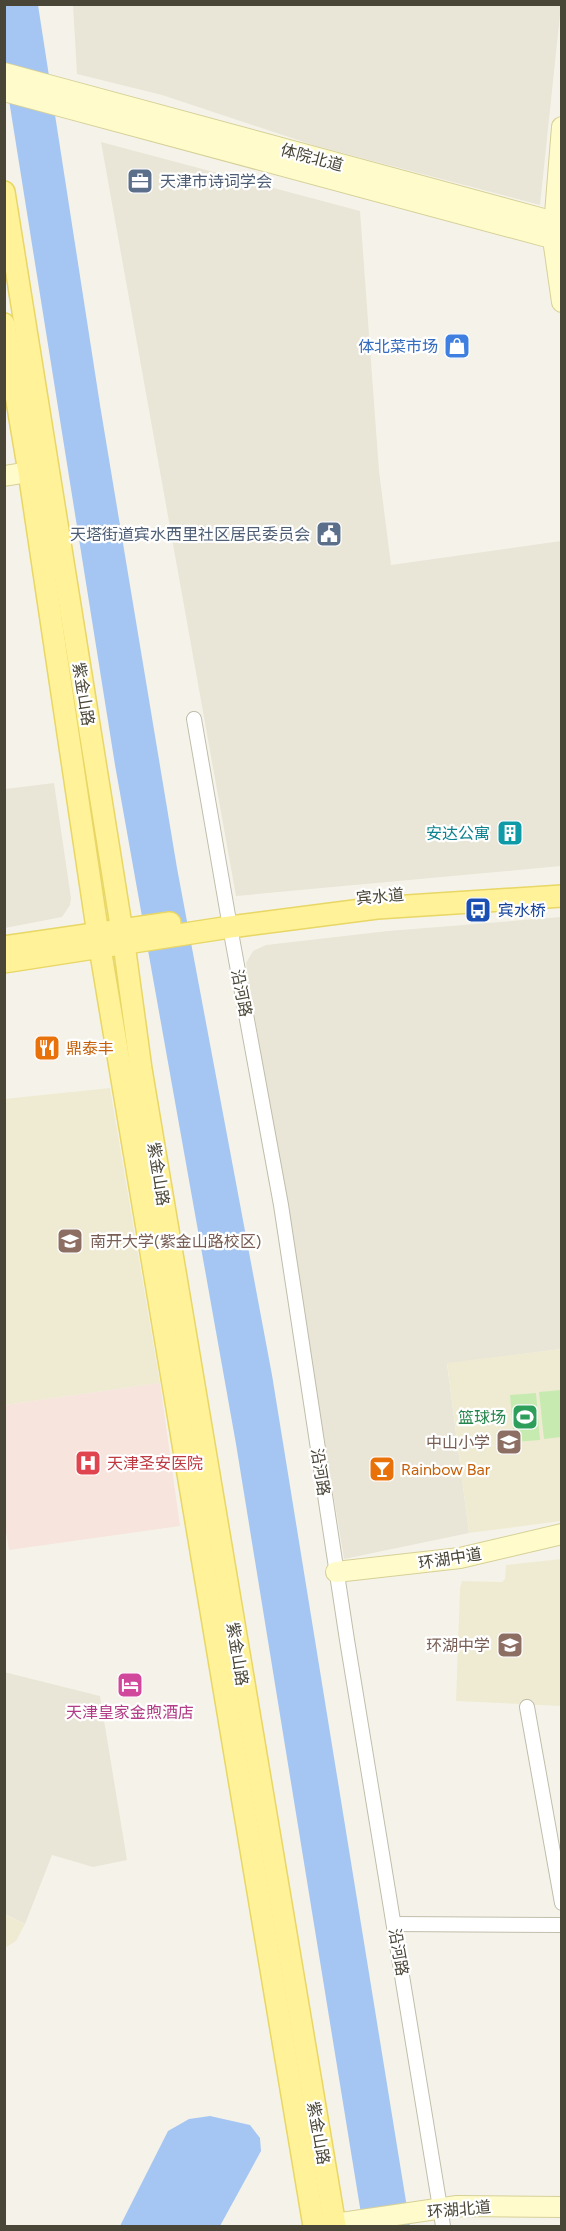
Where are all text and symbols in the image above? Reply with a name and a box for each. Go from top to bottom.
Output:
street label: 体院北道 [278,140,345,175]
office icon: 天津市诗词学会 [125,166,155,196]
place label: 天津市诗词学会 [160,172,272,191]
shop icon: 体北菜市场 [442,331,472,361]
place label: 体北菜市场 [358,337,438,356]
public building icon: 天塔街道宾水西里社区居民委员会 [314,519,344,549]
place label: 天塔街道宾水西里社区居民委员会 [70,525,310,544]
street label: 紫金山路 [69,661,98,727]
building icon: 安达公寓 [495,818,525,848]
place label: 安达公寓 [426,824,490,843]
street label: 宾水道 [355,885,405,908]
bus stop icon: 宾水桥 [463,895,493,925]
place label: 宾水桥 [498,901,546,920]
street label: 沿河路 [228,968,255,1018]
restaurant icon: 鼎泰丰 [32,1033,62,1063]
place label: 鼎泰丰 [66,1039,114,1058]
street label: 紫金山路 [144,1141,173,1207]
school or university icon: 南开大学(紫金山路校区) [55,1226,85,1256]
place label: 南开大学(紫金山路校区) [90,1232,261,1251]
sports icon: 篮球场 [510,1402,540,1432]
place label: 篮球场 [458,1408,506,1427]
school or university icon: 中山小学 [494,1427,524,1457]
place label: 中山小学 [426,1433,490,1452]
street label: 沿河路 [307,1447,334,1497]
hospital icon: 天津圣安医院 [73,1448,103,1478]
place label: 天津圣安医院 [107,1454,203,1473]
bar icon: Rainbow Bar [367,1454,397,1484]
place label: Rainbow Bar [401,1460,491,1479]
street label: 环湖中道 [417,1544,483,1573]
street label: 紫金山路 [223,1621,252,1687]
school or university icon: 环湖中学 [495,1630,525,1660]
place label: 环湖中学 [426,1636,490,1655]
hotel icon: 天津皇家金煦酒店 [115,1670,145,1700]
place label: 天津皇家金煦酒店 [66,1703,194,1722]
street label: 沿河路 [385,1927,412,1977]
street label: 紫金山路 [304,2100,333,2166]
street label: 环湖北道 [426,2197,492,2222]

